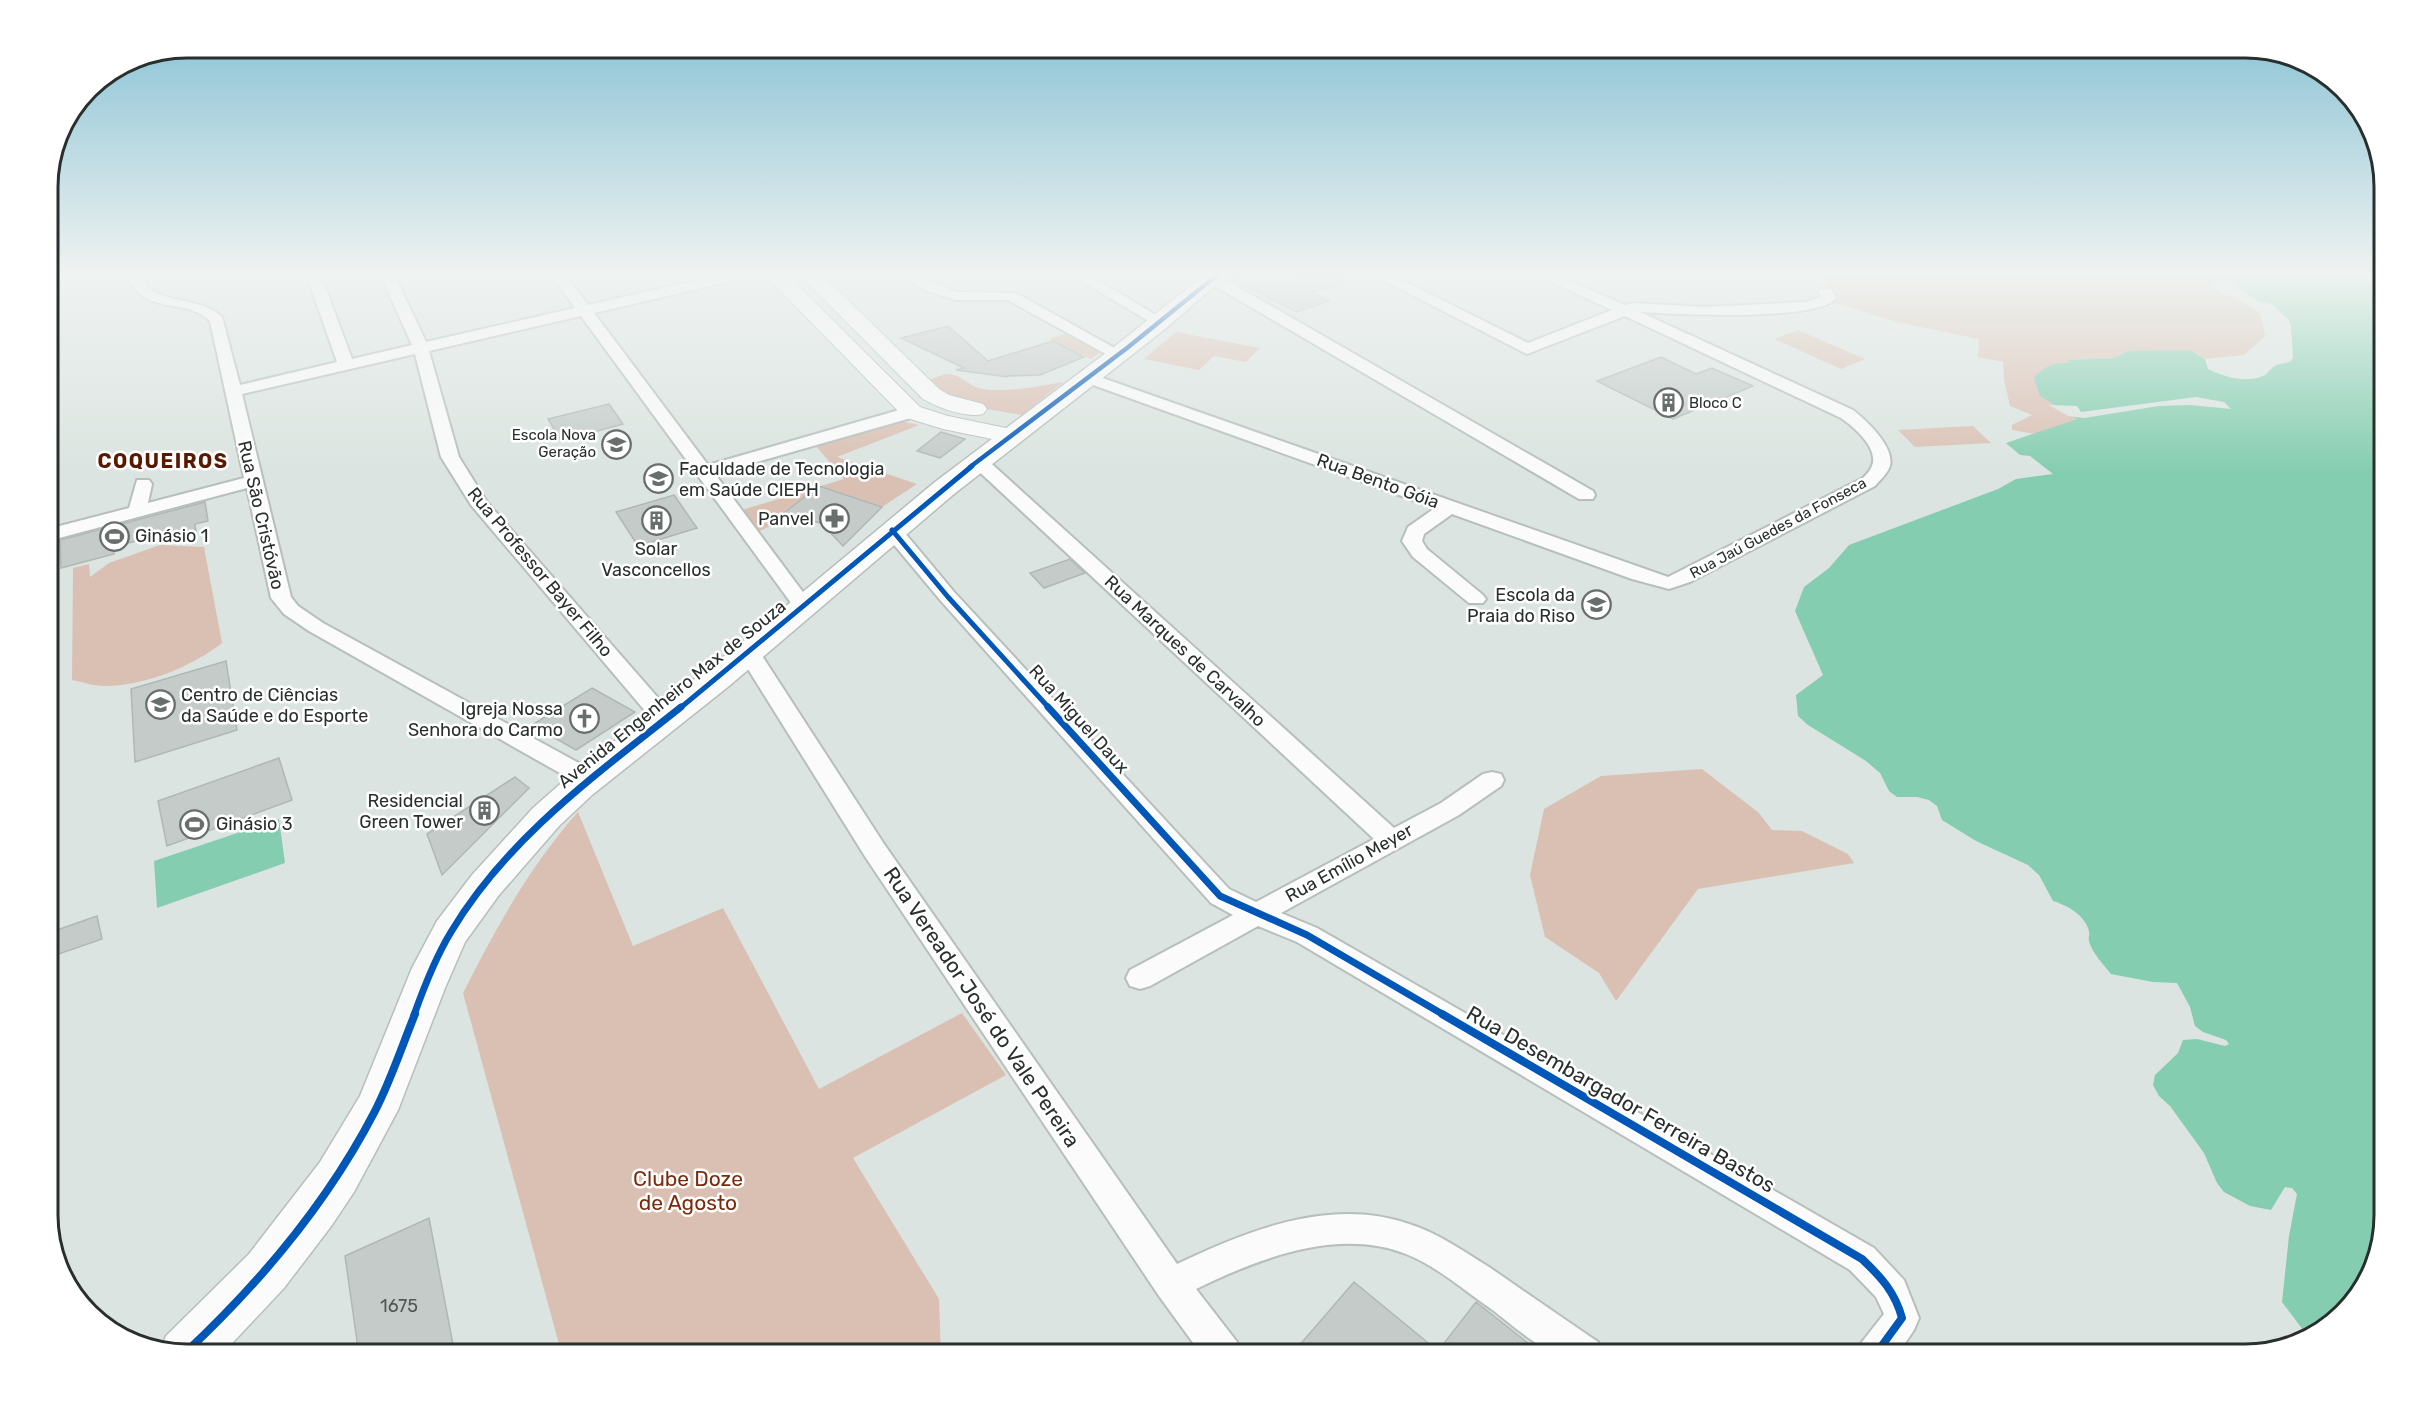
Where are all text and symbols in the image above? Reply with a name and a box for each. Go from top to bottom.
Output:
building icon: Bloco C [1652,387,1684,419]
place label: Bloco C [1689,394,1742,412]
place label: Escola Nova Geração [512,426,596,461]
school or university icon: Escola Nova Geração [601,428,633,460]
street label: Rua São Cristóvão [233,438,289,592]
district label: COQUEIROS [97,449,229,473]
street label: Rua Bento Góia [1314,449,1442,513]
place label: Faculdade de Tecnologia em Saúde CIEPH [679,458,884,501]
school or university icon: Faculdade de Tecnologia em Saúde CIEPH [642,463,674,495]
street label: Rua Jaú Guedes da Fonseca [1687,474,1869,582]
street label: Rua Professor Bayer Filho [463,483,617,661]
pharmacy icon: Panvel [819,503,851,535]
building icon: Solar Vasconcellos [640,504,672,536]
place label: Panvel [758,508,814,530]
sports icon: Ginásio 1 [98,520,130,552]
place label: Ginásio 1 [135,525,208,547]
place label: Solar Vasconcellos [601,538,711,581]
street label: Rua Marques de Carvalho [1100,571,1270,731]
place label: Escola da Praia do Riso [1467,584,1575,627]
school or university icon: Escola da Praia do Riso [1580,589,1612,621]
street label: Avenida Engenheiro Max de Souza [554,595,790,793]
street label: Rua Miguel Daux [1024,660,1134,778]
place label: Centro de Ciências da Saúde e do Esporte [181,684,368,727]
school or university icon: Centro de Ciências da Saúde e do Esporte [144,689,176,721]
place label: Igreja Nossa Senhora do Carmo [408,698,563,741]
church icon: Igreja Nossa Senhora do Carmo [568,703,600,735]
place label: Residencial Green Tower [359,790,463,833]
building icon: Residencial Green Tower [468,795,500,827]
sports icon: Ginásio 3 [179,808,211,840]
place label: Ginásio 3 [216,813,293,835]
street label: Rua Emílio Meyer [1281,819,1417,907]
street label: Rua Vereador José do Vale Pereira [879,862,1085,1152]
street label: Rua Desembargador Ferreira Bastos [1462,1000,1780,1198]
park label: Clube Doze de Agosto [633,1166,743,1215]
house number: 1675 [380,1295,418,1317]

